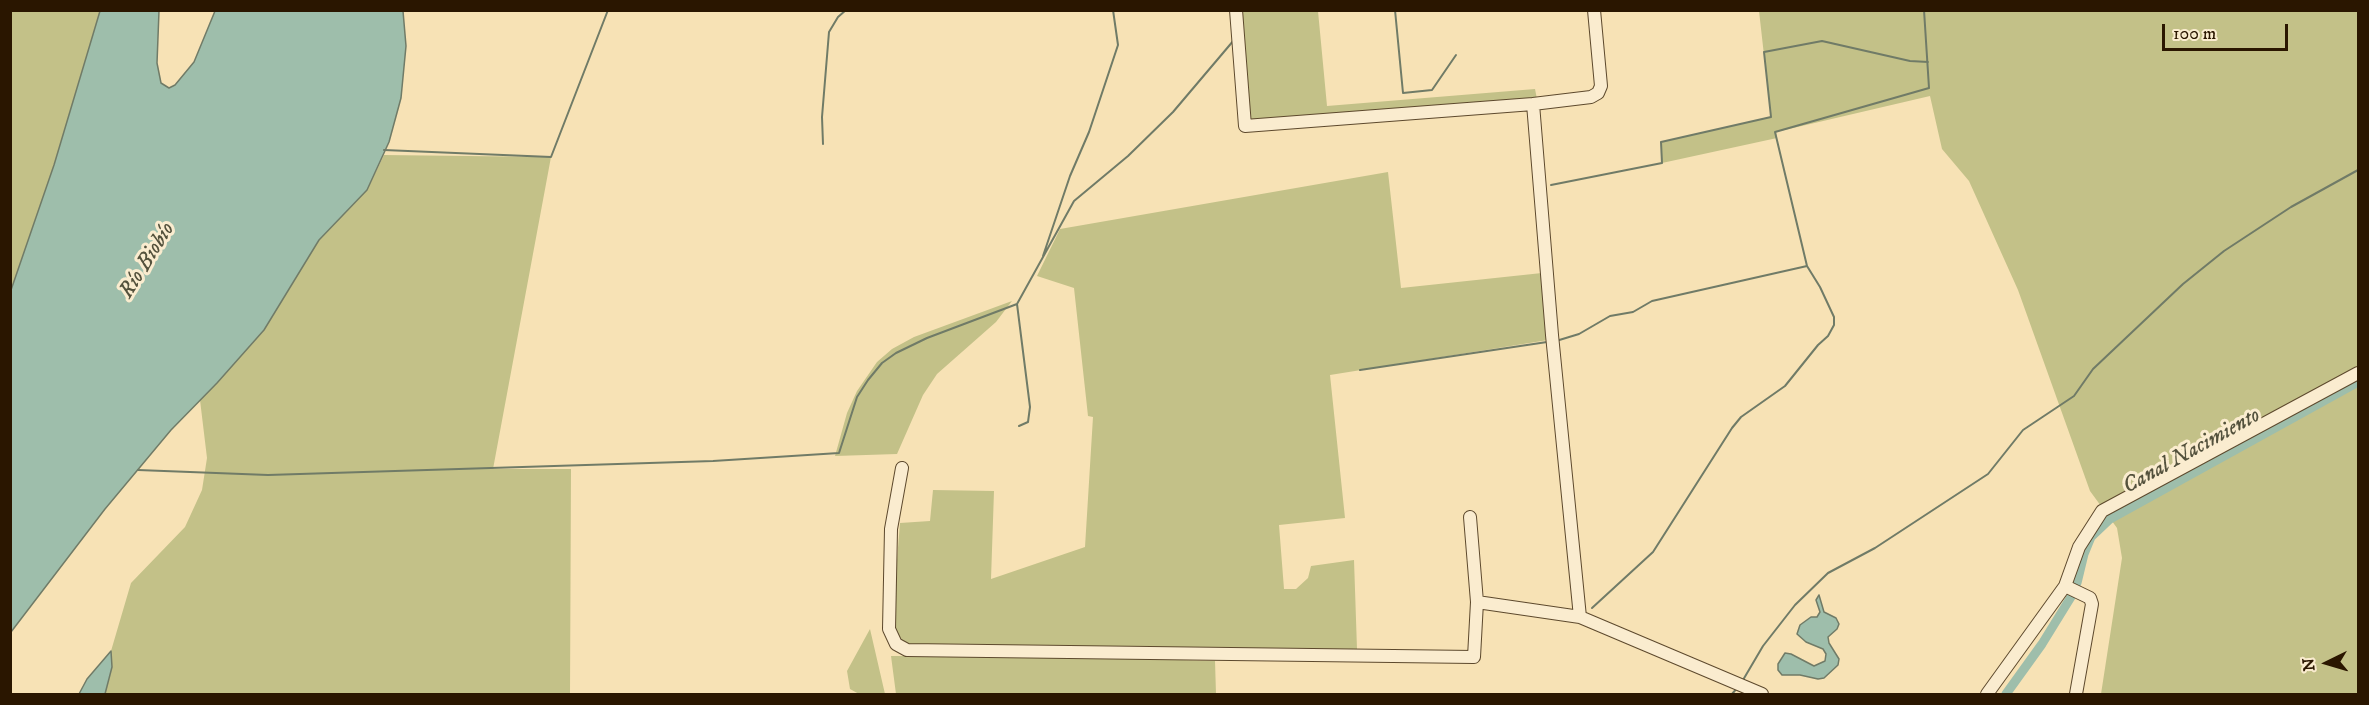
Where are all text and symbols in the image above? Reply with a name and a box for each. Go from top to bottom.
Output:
scale bar [2165,12,2291,50]
text: 100 m [2173,23,2216,45]
water label: Río Biobío [114,218,182,304]
water label: Canal Nacimiento [2119,403,2265,501]
north arrow [2297,633,2357,693]
text: N [2299,657,2320,672]

